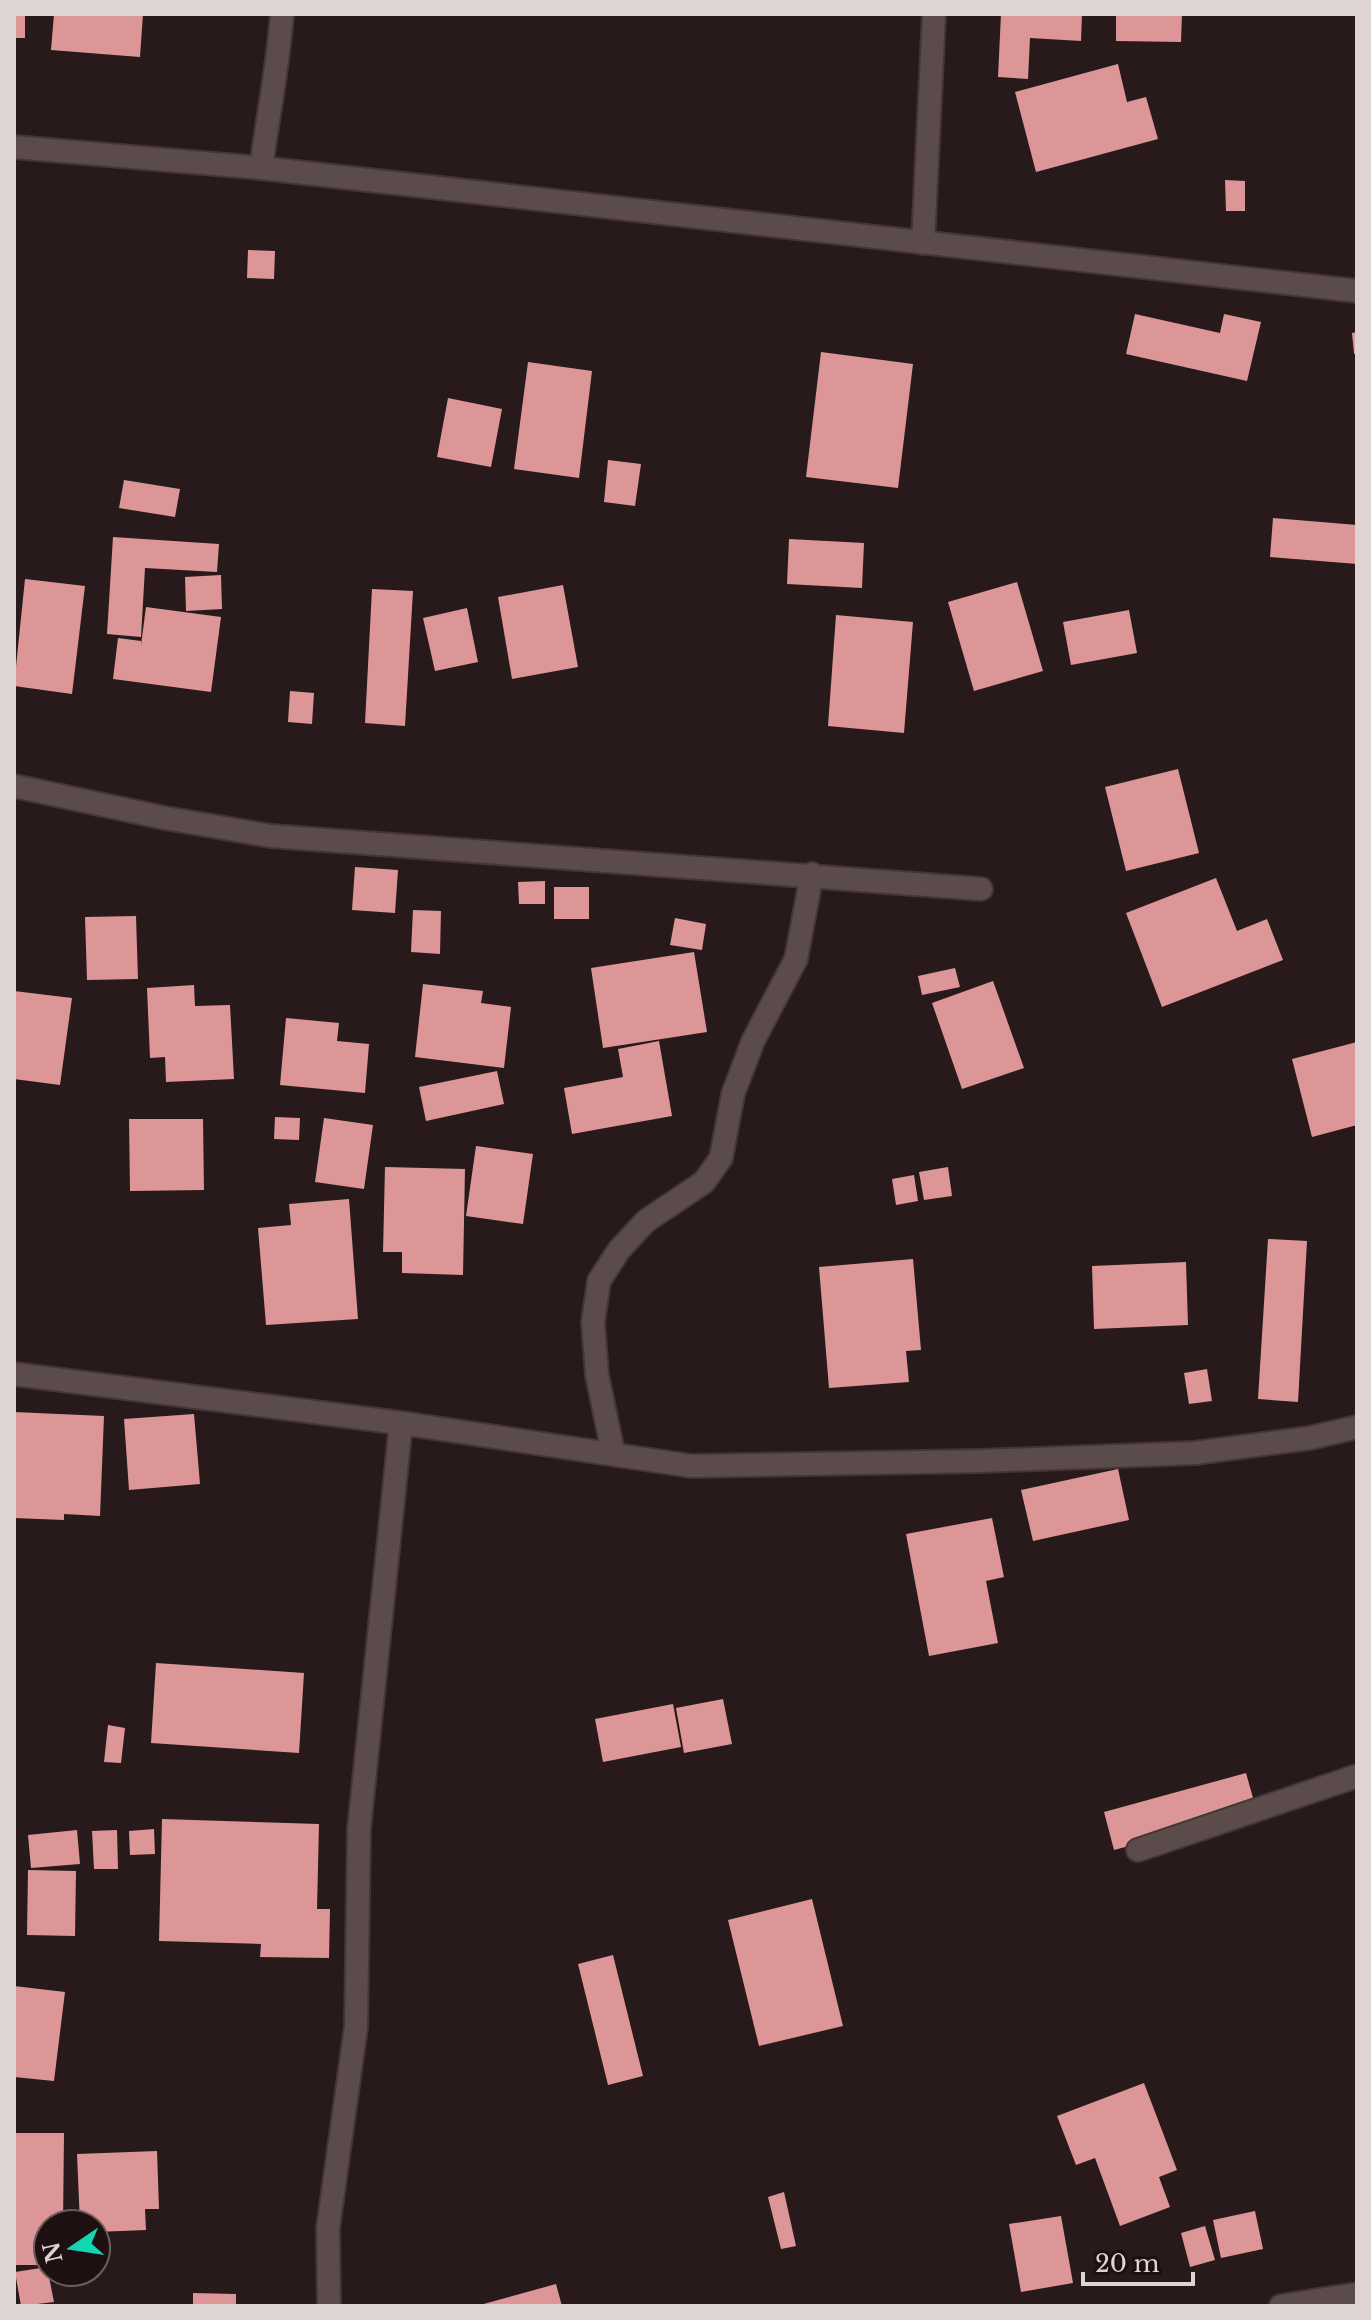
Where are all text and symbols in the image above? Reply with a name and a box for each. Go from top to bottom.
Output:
north arrow [32,2208,112,2288]
scale bar [1083,2236,1193,2286]
text: N [37,2239,68,2266]
text: 20 m [1095,2249,1160,2278]

